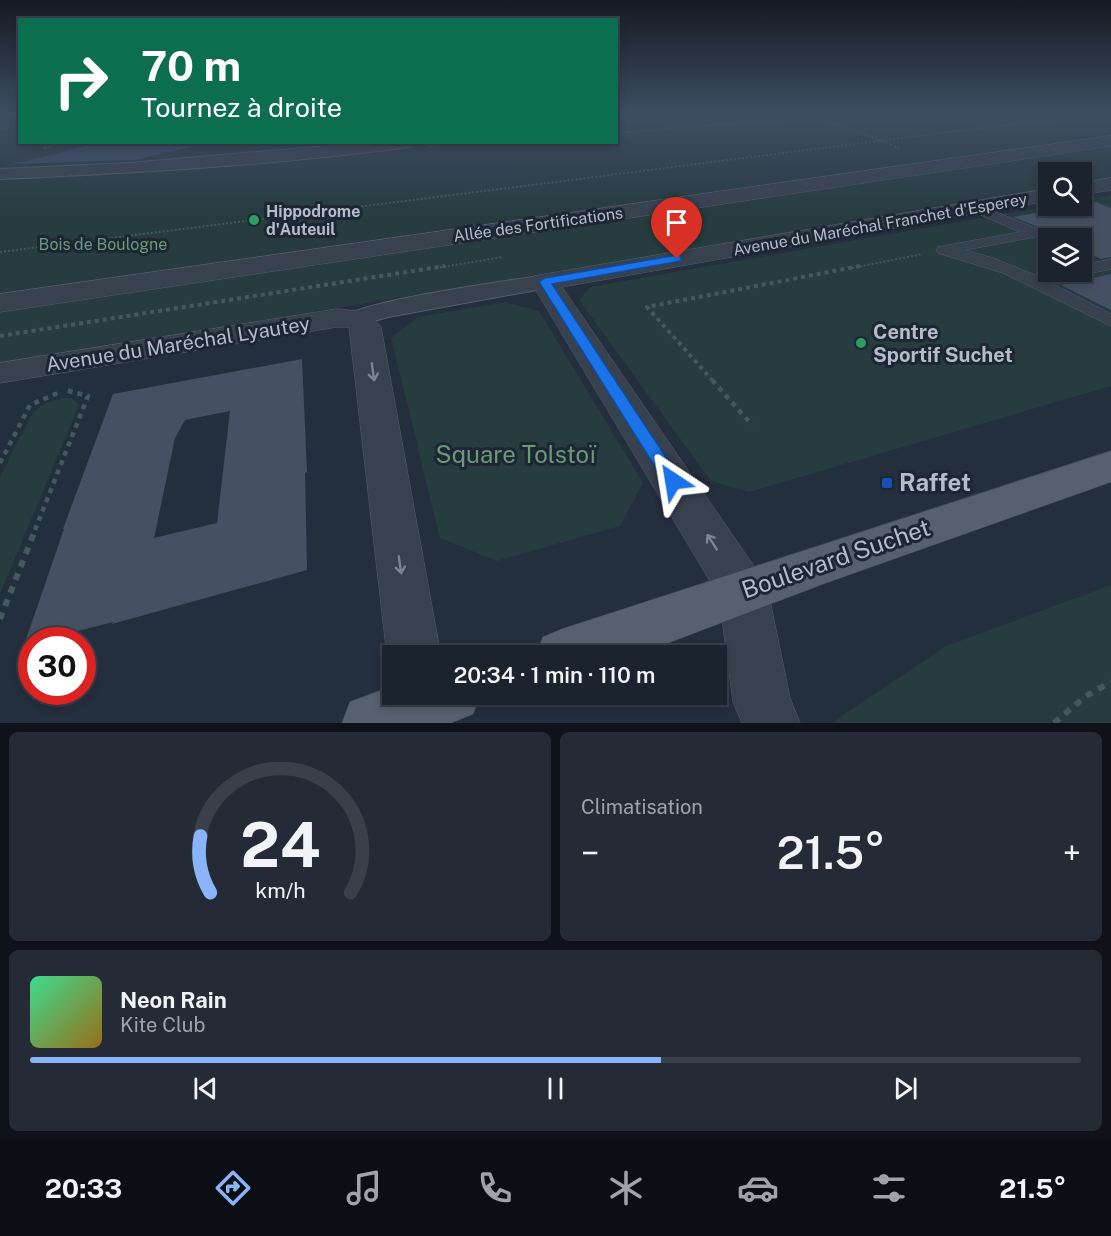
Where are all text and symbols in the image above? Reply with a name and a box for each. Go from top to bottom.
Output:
text: 70 m [141,41,241,90]
icon: right [42,42,120,120]
text: Tournez à droite [141,91,342,123]
map controls [1038,162,1092,282]
button: search [1038,162,1092,216]
street label: Avenue du Maréchal Franchet d'Esperey [732,189,1029,260]
pin [651,197,702,259]
place label: Hippodrome d'Auteuil [266,202,360,239]
street label: Allée des Fortifications [452,203,624,246]
icon: arrive [660,206,693,239]
marker: Hippodrome d'Auteuil [247,213,261,227]
button: layers [1038,228,1092,282]
park label: Bois de Boulogne [39,235,167,254]
street label: Avenue du Maréchal Lyautey [44,311,312,377]
place label: Centre Sportif Suchet [873,320,1013,367]
marker: Centre Sportif Suchet [854,336,868,350]
one-way arrow [367,362,378,382]
park label: Square Tolstoï [436,440,597,468]
position arrow [641,449,705,513]
place label: Raffet [899,468,971,496]
marker: Raffet [880,476,894,490]
street label: Boulevard Suchet [738,513,934,603]
one-way arrow [705,534,717,551]
one-way arrow [394,555,405,575]
speed limit sign: 30 [18,627,96,705]
text: 20:34 · 1 min · 110 m [454,662,655,688]
text: Climatisation [581,795,703,819]
text: 24 [240,808,320,881]
text: 21.5° [777,826,885,879]
text: − [581,834,599,872]
text: + [1063,834,1081,872]
text: km/h [255,879,305,904]
text: Neon Rain [120,987,227,1013]
text: Kite Club [120,1013,205,1037]
icon: previous [189,1072,222,1105]
icon: pause [539,1072,572,1105]
icon: next [889,1072,922,1105]
icon: directions [212,1167,254,1209]
icon: music [343,1167,385,1209]
icon: phone [474,1167,516,1209]
icon: climate [605,1167,647,1209]
icon: car [737,1167,779,1209]
icon: filters [868,1167,910,1209]
text: 20:33 [45,1172,122,1204]
text: 21.5° [999,1172,1066,1204]

